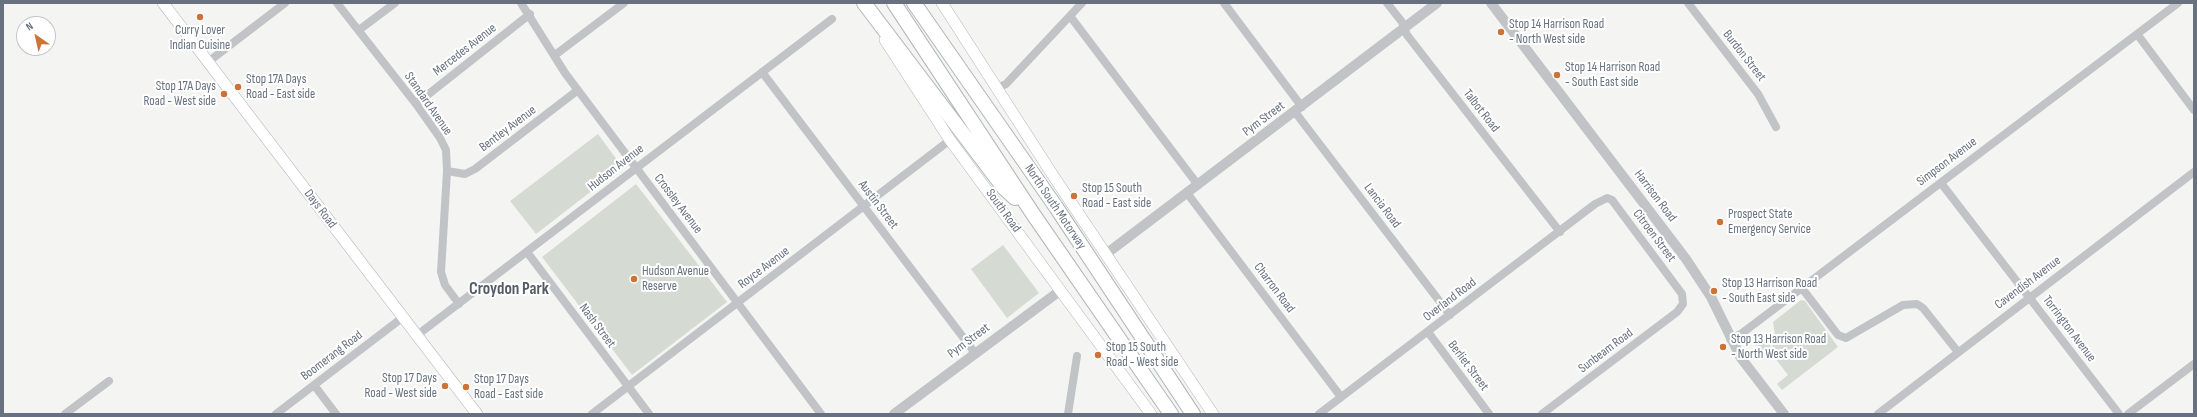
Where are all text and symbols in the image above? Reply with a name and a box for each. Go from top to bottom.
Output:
marker: Curry Lover Indian Cuisine [195,12,205,22]
north arrow [16,16,56,56]
place label: Stop 14 Harrison Road - North West side [1509,17,1604,48]
text: N [23,19,36,33]
street label: Mercedes Avenue [430,20,500,80]
place label: Curry Lover Indian Cuisine [170,23,230,54]
marker: Stop 14 Harrison Road - North West side [1496,27,1506,37]
street label: Burdon Street [1719,27,1769,85]
place label: Stop 14 Harrison Road - South East side [1565,60,1660,91]
street label: Standard Avenue [401,70,455,138]
marker: Stop 14 Harrison Road - South East side [1552,70,1562,80]
place label: Stop 17A Days Road - East side [246,72,315,103]
place label: Stop 17A Days Road - West side [144,79,216,110]
marker: Stop 17A Days Road - East side [233,82,243,92]
street label: Talbot Road [1459,86,1503,136]
marker: Stop 17A Days Road - West side [219,89,229,99]
street label: Pym Street [1240,98,1288,140]
street label: Bentley Avenue [477,103,539,155]
street label: Simpson Avenue [1914,134,1980,190]
street label: Hudson Avenue [585,141,647,195]
street label: North South Motorway [1021,162,1089,252]
street label: Harrison Road [1630,167,1680,225]
street label: Crossley Avenue [650,171,706,237]
street label: Austin Street [855,178,901,232]
place label: Stop 15 South Road - East side [1082,181,1151,212]
street label: Lancia Road [1360,181,1404,231]
street label: Days Road [300,186,340,232]
street label: South Road [982,186,1024,236]
marker: Stop 15 South Road - East side [1069,191,1079,201]
street label: Citroen Street [1629,207,1679,265]
place label: Prospect State Emergency Service [1728,207,1811,238]
marker: Prospect State Emergency Service [1715,217,1725,227]
street label: Royce Avenue [735,244,793,292]
street label: Cavendish Avenue [1992,253,2064,313]
street label: Charron Road [1250,260,1298,316]
place label: Hudson Avenue Reserve [642,264,709,295]
marker: Hudson Avenue Reserve [629,274,639,284]
street label: Overland Road [1420,275,1480,325]
place label: Stop 13 Harrison Road - South East side [1722,276,1817,307]
district label: Croydon Park [469,280,549,300]
marker: Stop 13 Harrison Road - South East side [1709,286,1719,296]
street label: Torrington Avenue [2039,293,2099,365]
street label: Nash Street [575,301,619,351]
street label: Pym Street [945,320,993,362]
street label: Sunbeam Road [1576,325,1636,377]
street label: Boomerang Road [298,328,366,384]
place label: Stop 13 Harrison Road - North West side [1731,332,1826,363]
street label: Berliet Street [1444,338,1492,394]
place label: Stop 15 South Road - West side [1106,340,1178,371]
marker: Stop 13 Harrison Road - North West side [1718,342,1728,352]
marker: Stop 15 South Road - West side [1093,350,1103,360]
place label: Stop 17 Days Road - West side [365,371,437,402]
place label: Stop 17 Days Road - East side [474,372,543,403]
marker: Stop 17 Days Road - West side [440,381,450,391]
marker: Stop 17 Days Road - East side [461,382,471,392]

